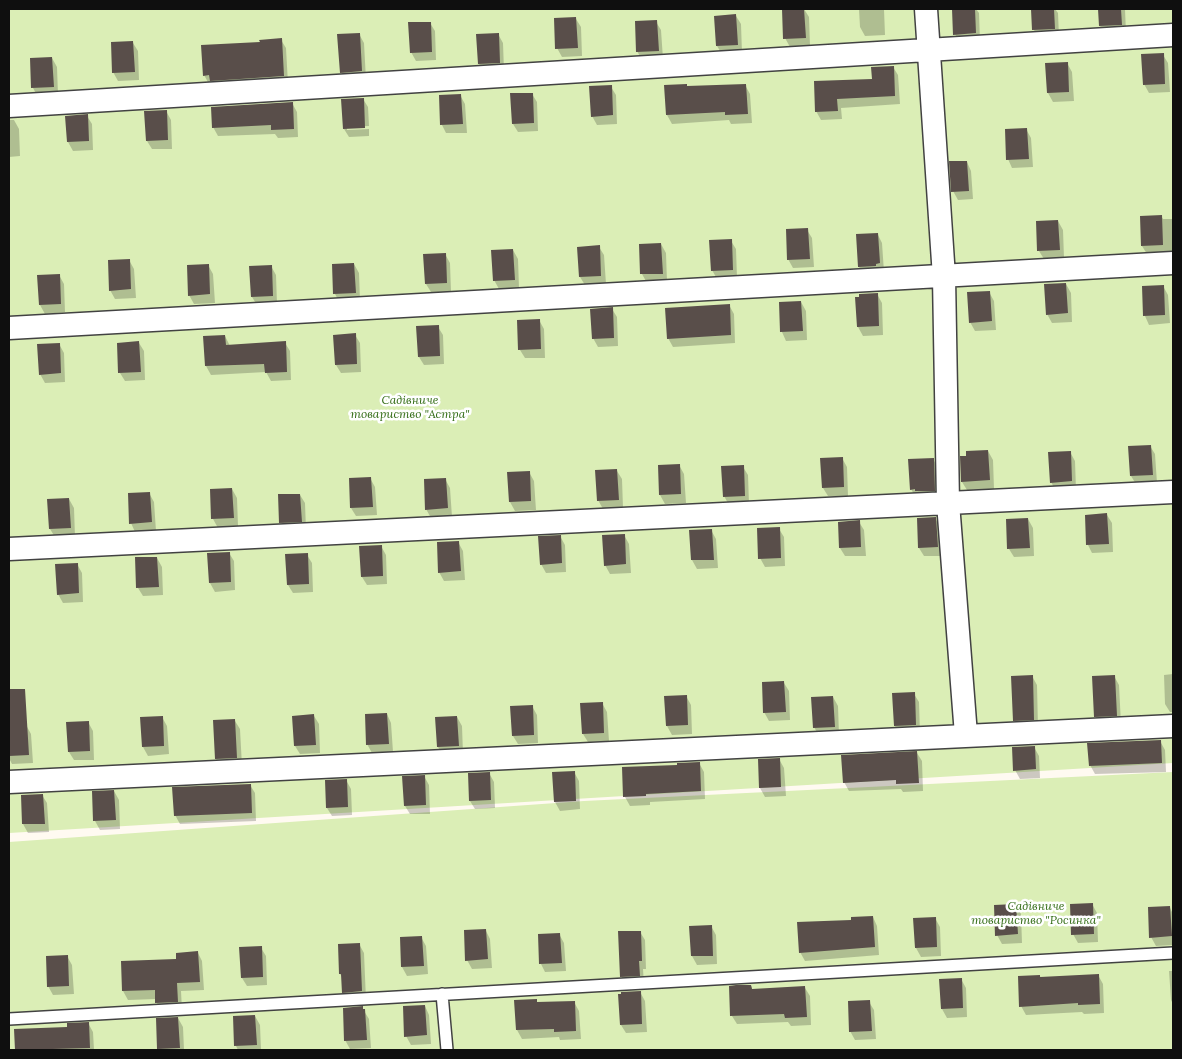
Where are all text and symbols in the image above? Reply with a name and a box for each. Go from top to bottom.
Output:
park label: Садівниче товариство "Астра" [351,394,469,422]
park label: Садівниче товариство "Росинка" [971,900,1101,928]

